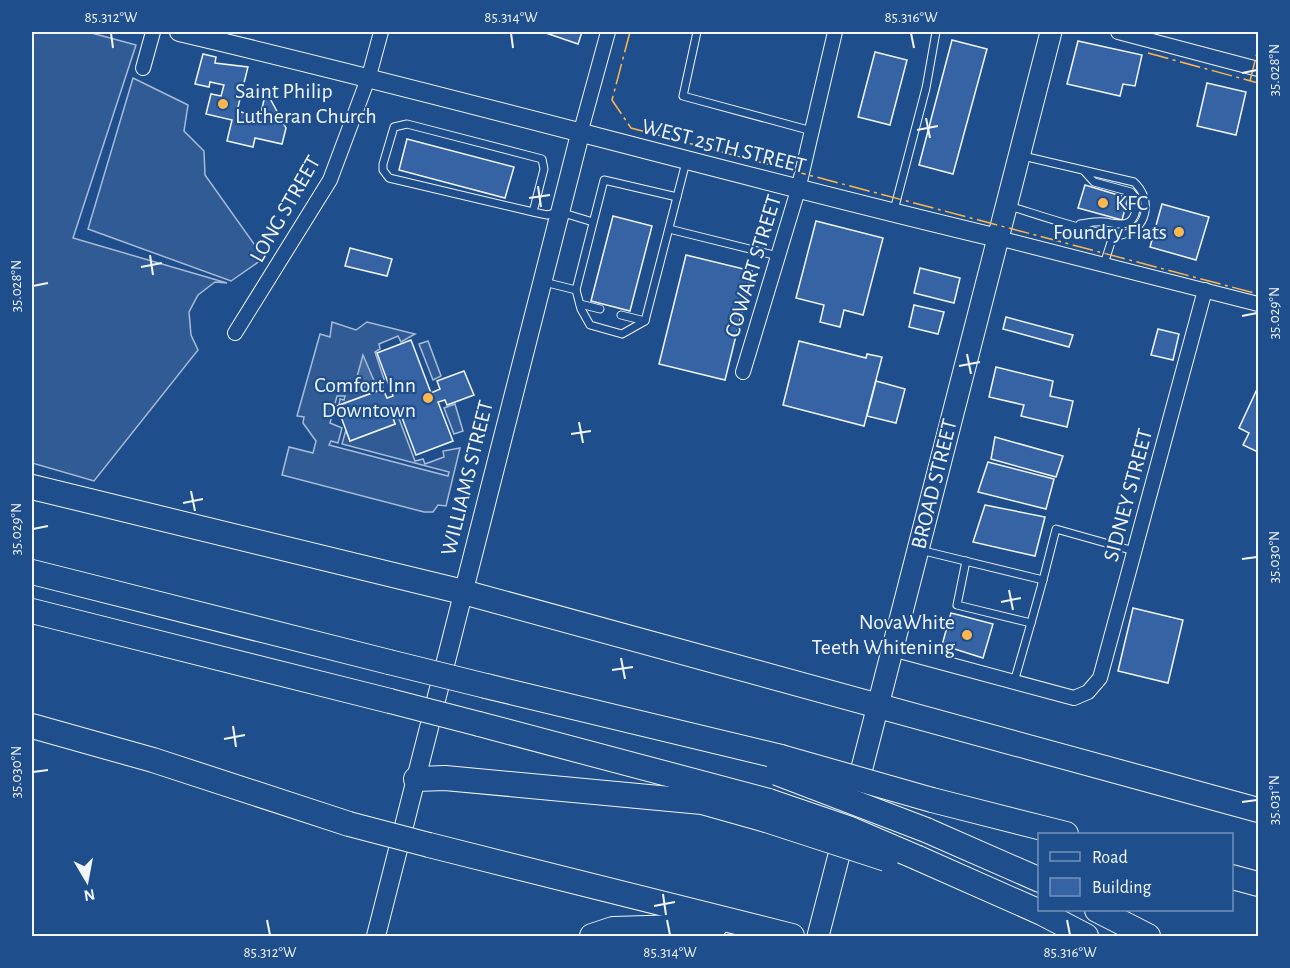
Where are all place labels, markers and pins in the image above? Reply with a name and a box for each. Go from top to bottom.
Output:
place label: Saint Philip Lutheran Church [235,80,377,127]
marker: Saint Philip Lutheran Church [216,97,230,111]
place label: KFC [1115,192,1148,214]
marker: KFC [1096,196,1110,210]
place label: Foundry Flats [1053,221,1167,243]
marker: Foundry Flats [1172,225,1186,239]
place label: Comfort Inn Downtown [314,374,416,421]
marker: Comfort Inn Downtown [421,391,435,405]
place label: NovaWhite Teeth Whitening [812,611,955,658]
marker: NovaWhite Teeth Whitening [960,628,974,642]

